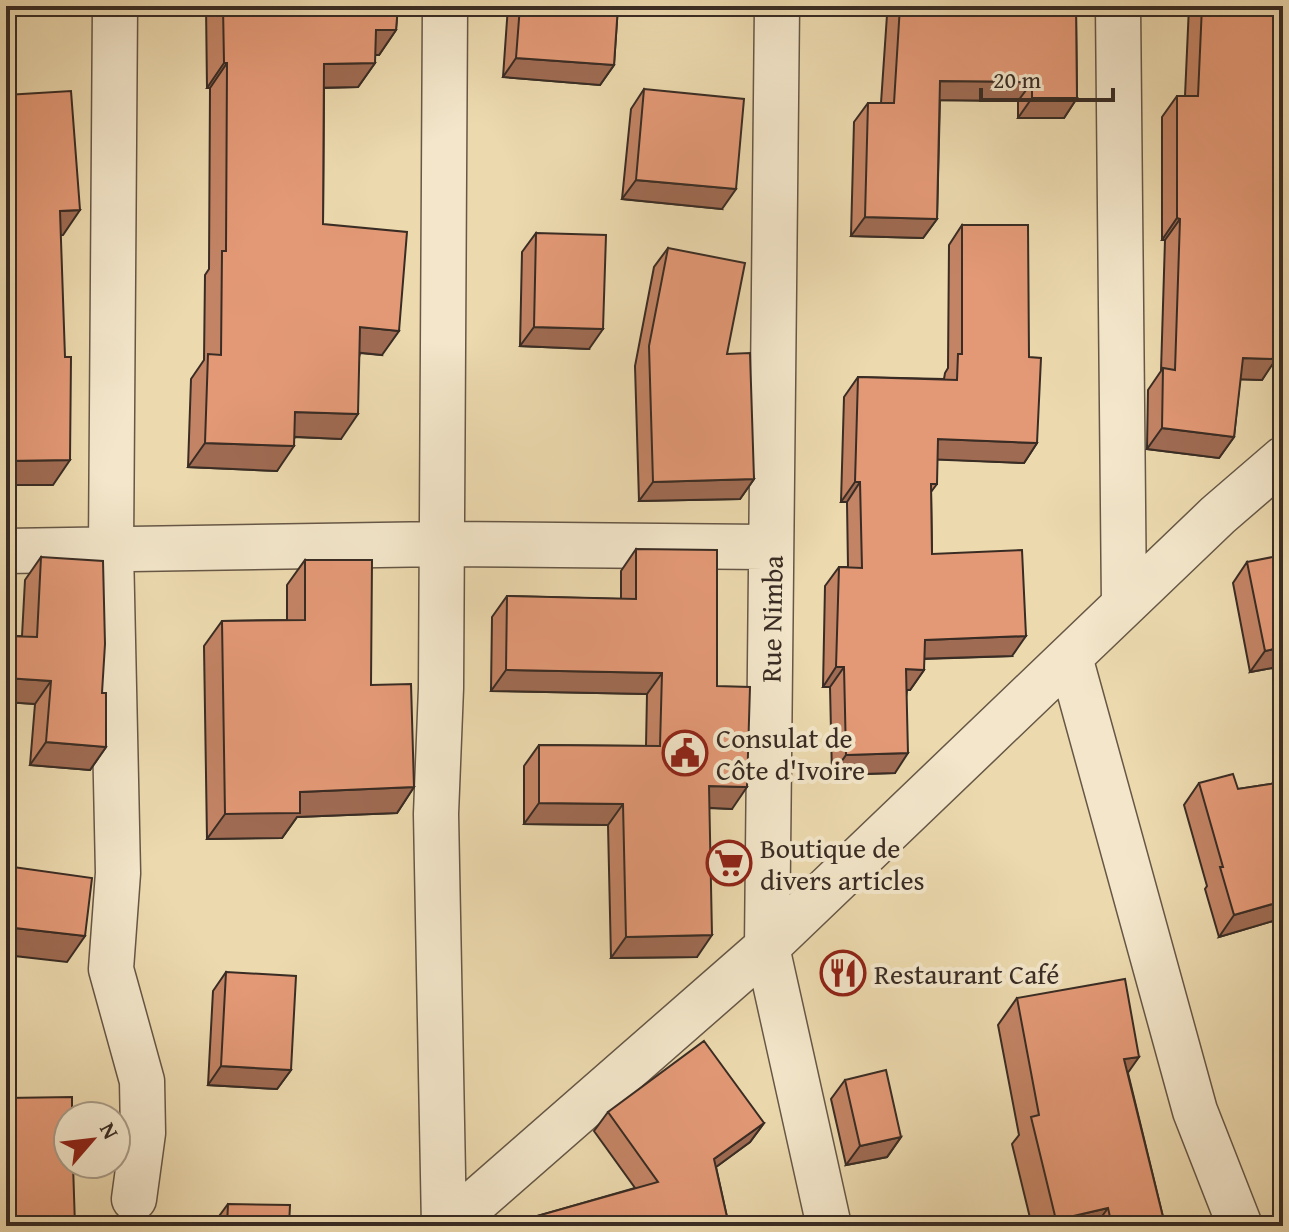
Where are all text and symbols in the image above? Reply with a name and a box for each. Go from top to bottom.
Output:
scale bar [981,52,1113,102]
text: 20 m [993,62,1041,97]
street label: Rue Nimba [749,554,793,683]
place label: Consulat de Côte d'Ivoire [716,717,865,790]
public building icon: Consulat de Côte d'Ivoire [661,729,709,777]
place label: Boutique de divers articles [760,827,925,900]
supermarket icon: Boutique de divers articles [705,839,753,887]
restaurant icon: Restaurant Café [819,949,867,997]
place label: Restaurant Café [874,953,1060,994]
north arrow [52,1100,132,1180]
text: N [92,1117,127,1145]

